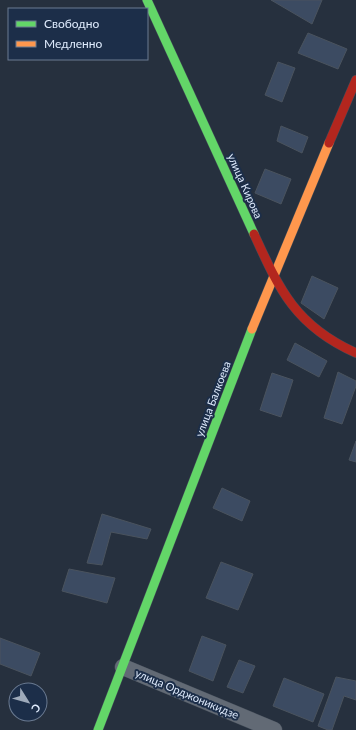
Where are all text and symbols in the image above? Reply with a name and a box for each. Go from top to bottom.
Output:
legend [8,8,148,60]
text: Свободно [44,16,100,31]
text: Медленно [44,36,103,51]
street label: улица Кирова [225,151,266,220]
street label: улица Балкоева [192,359,233,438]
street label: улица Орджоникидзе [134,666,241,721]
north arrow [8,682,48,722]
text: С [29,701,44,716]

